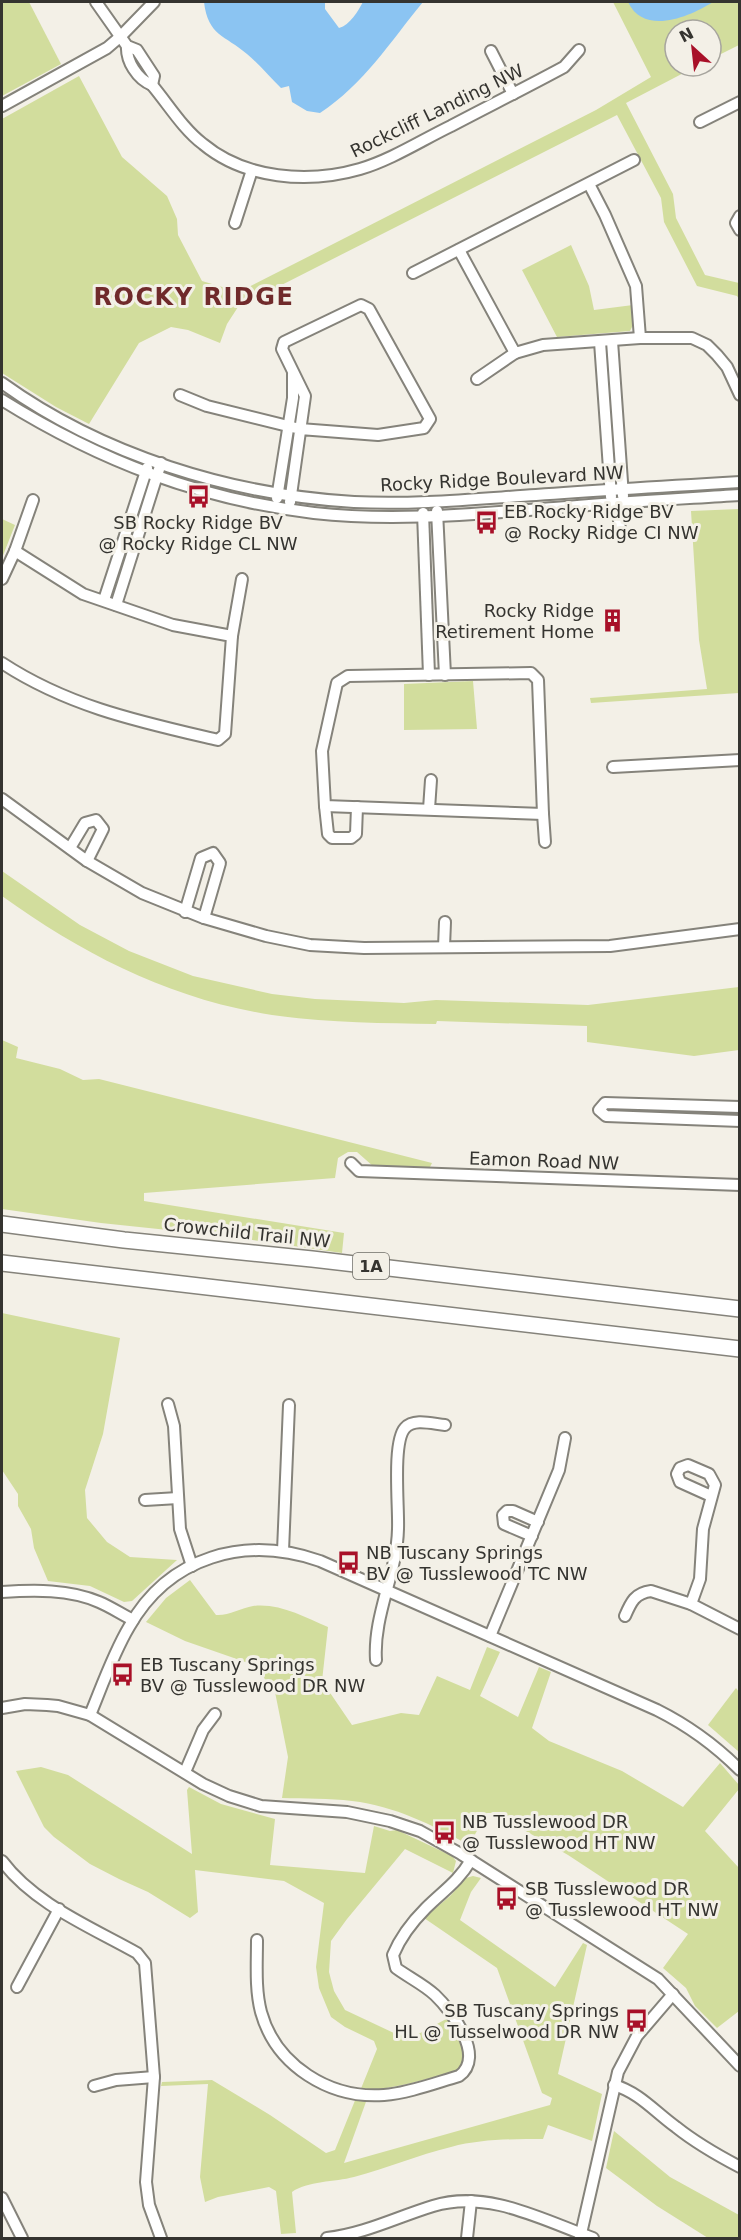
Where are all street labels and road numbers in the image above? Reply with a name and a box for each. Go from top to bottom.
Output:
street label: Rockcliff Landing NW [347,59,527,162]
street label: Rocky Ridge Boulevard NW [380,462,625,495]
street label: Eamon Road NW [469,1147,620,1174]
street label: Crowchild Trail NW [163,1213,332,1252]
road number: 1A [353,1253,389,1279]

